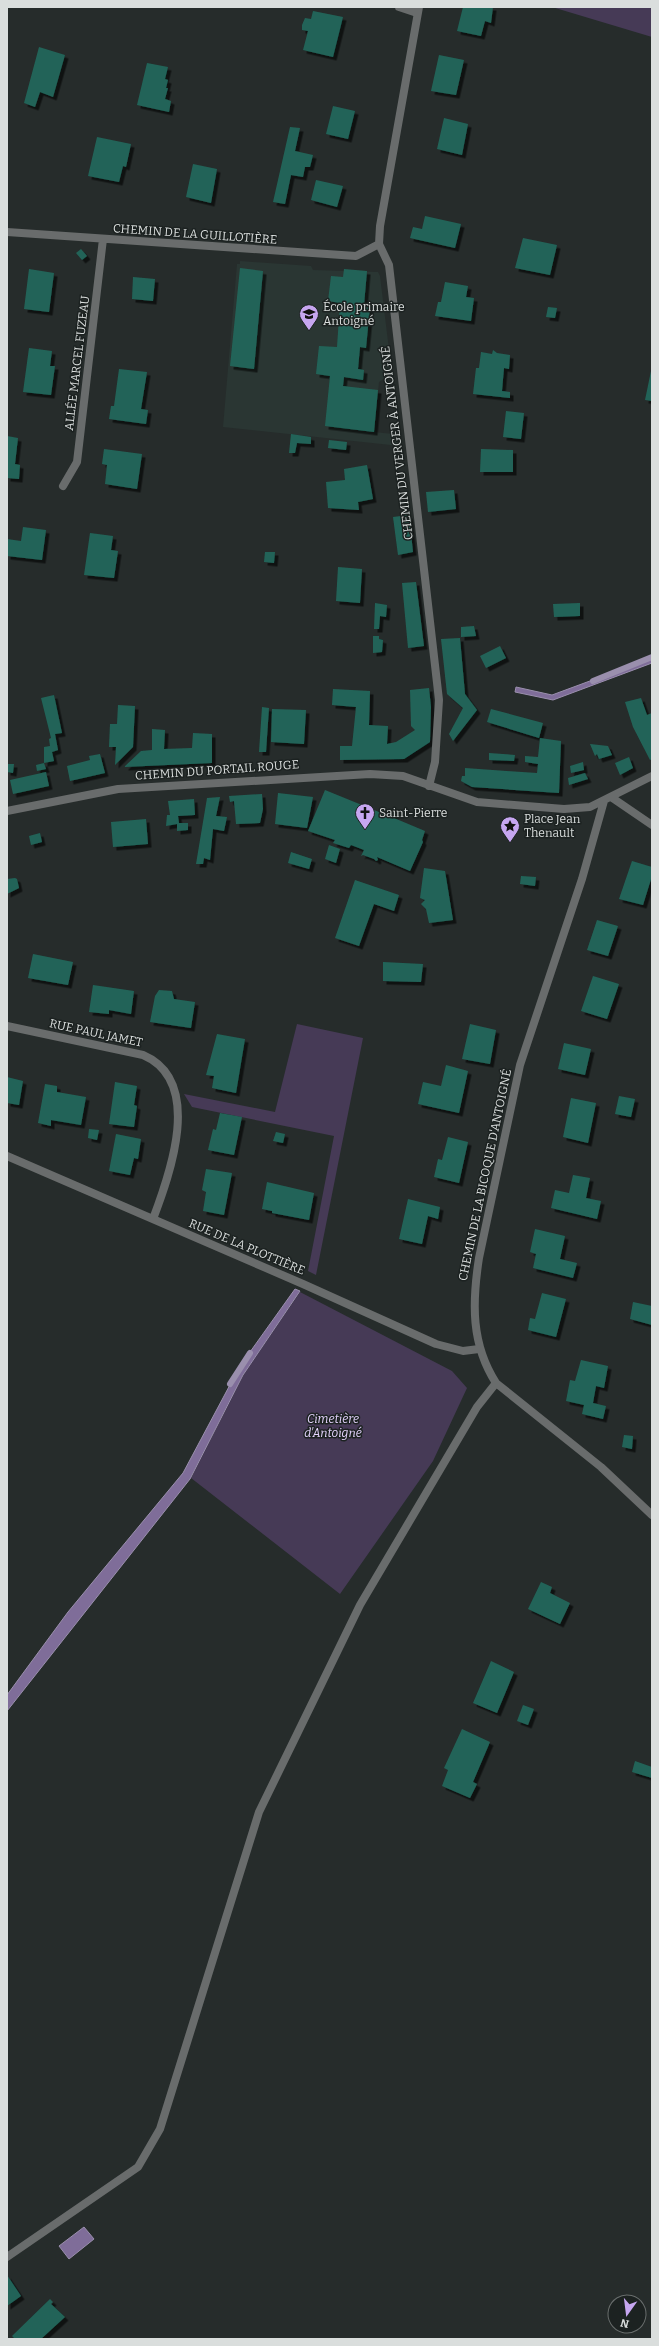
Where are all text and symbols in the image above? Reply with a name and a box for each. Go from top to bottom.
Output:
street label: CHEMIN DE LA GUILLOTIÈRE [112,220,278,247]
street label: ALLÉE MARCEL FUZEAU [61,295,92,431]
place label: École primaire Antoigné [323,299,405,328]
school or university icon: École primaire Antoigné [298,303,320,331]
street label: CHEMIN DU VERGER À ANTOIGNÉ [377,345,416,541]
street label: CHEMIN DU PORTAIL ROUGE [134,757,300,783]
church icon: Saint-Pierre [354,802,376,830]
place label: Saint-Pierre [379,806,447,820]
place label: Place Jean Thenault [524,812,581,840]
place icon: Place Jean Thenault [499,815,521,843]
street label: RUE PAUL JAMET [48,1016,144,1050]
street label: CHEMIN DE LA BICOQUE D'ANTOIGNÉ [455,1068,514,1282]
street label: RUE DE LA PLOTTIÈRE [187,1215,307,1278]
park label: Cimetière d'Antoigné [304,1412,362,1440]
north arrow [607,2294,647,2334]
text: N [619,2316,630,2331]

